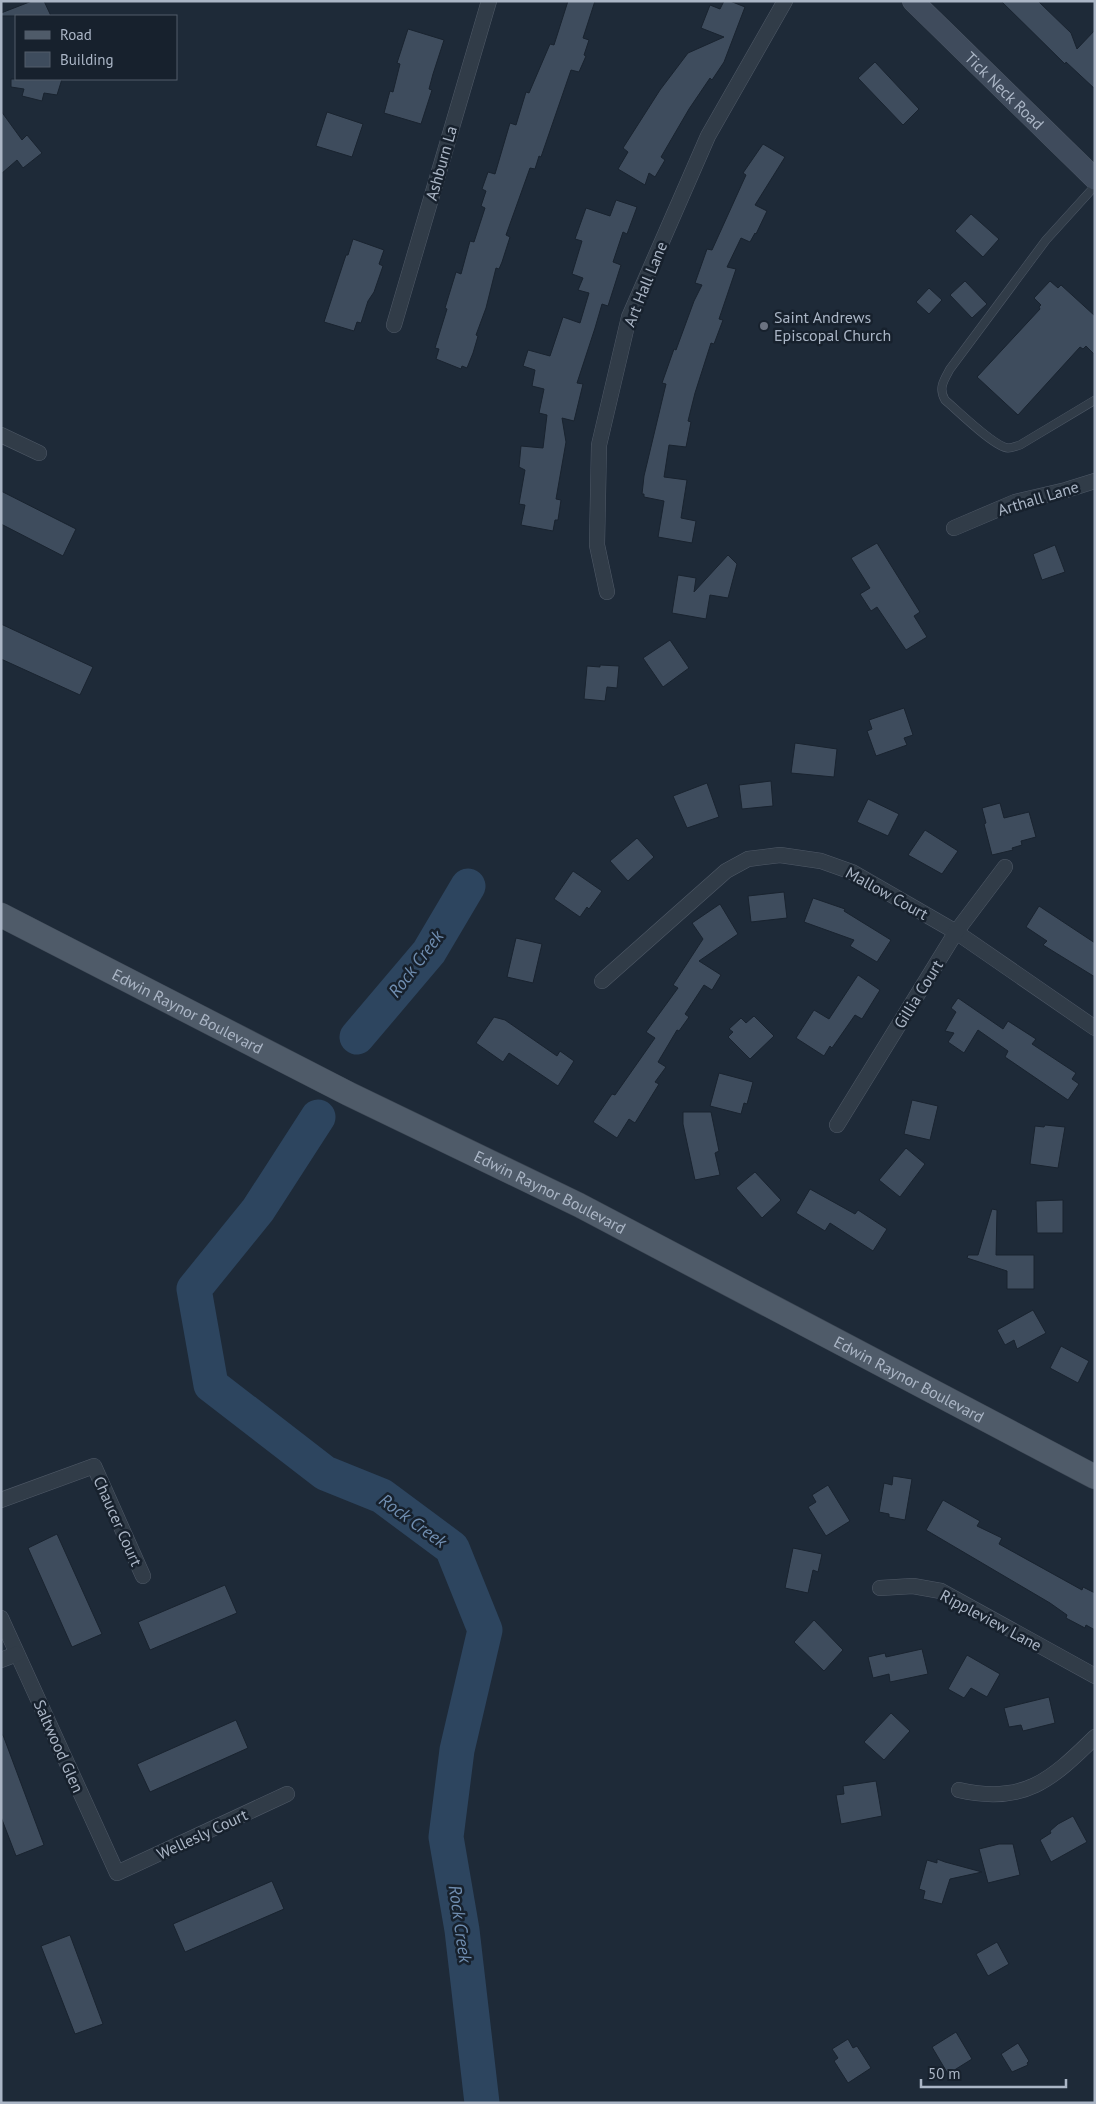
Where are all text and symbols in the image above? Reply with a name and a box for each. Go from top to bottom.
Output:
legend [15,15,178,80]
text: Road [60,25,92,44]
street label: Tick Neck Road [961,47,1048,134]
text: Building [60,50,114,69]
street label: Ashburn La [421,123,461,203]
street label: Art Hall Lane [619,239,671,329]
place label: Saint Andrews Episcopal Church [774,307,891,345]
marker: Saint Andrews Episcopal Church [758,320,770,332]
street label: Arthall Lane [995,476,1081,520]
street label: Mallow Court [842,862,932,924]
water label: Rock Creek [383,925,449,1002]
street label: Gillia Court [889,956,947,1032]
street label: Edwin Raynor Boulevard [109,964,267,1058]
street label: Edwin Raynor Boulevard [471,1146,629,1238]
street label: Edwin Raynor Boulevard [831,1331,988,1427]
street label: Chaucer Court [89,1473,147,1570]
water label: Rock Creek [375,1488,452,1553]
street label: Rippleview Lane [937,1585,1045,1655]
street label: Saltwood Glen [30,1696,88,1796]
street label: Wellesly Court [153,1804,251,1864]
water label: Rock Creek [444,1884,477,1965]
scale bar [921,2056,1066,2088]
text: 50 m [928,2064,961,2083]

